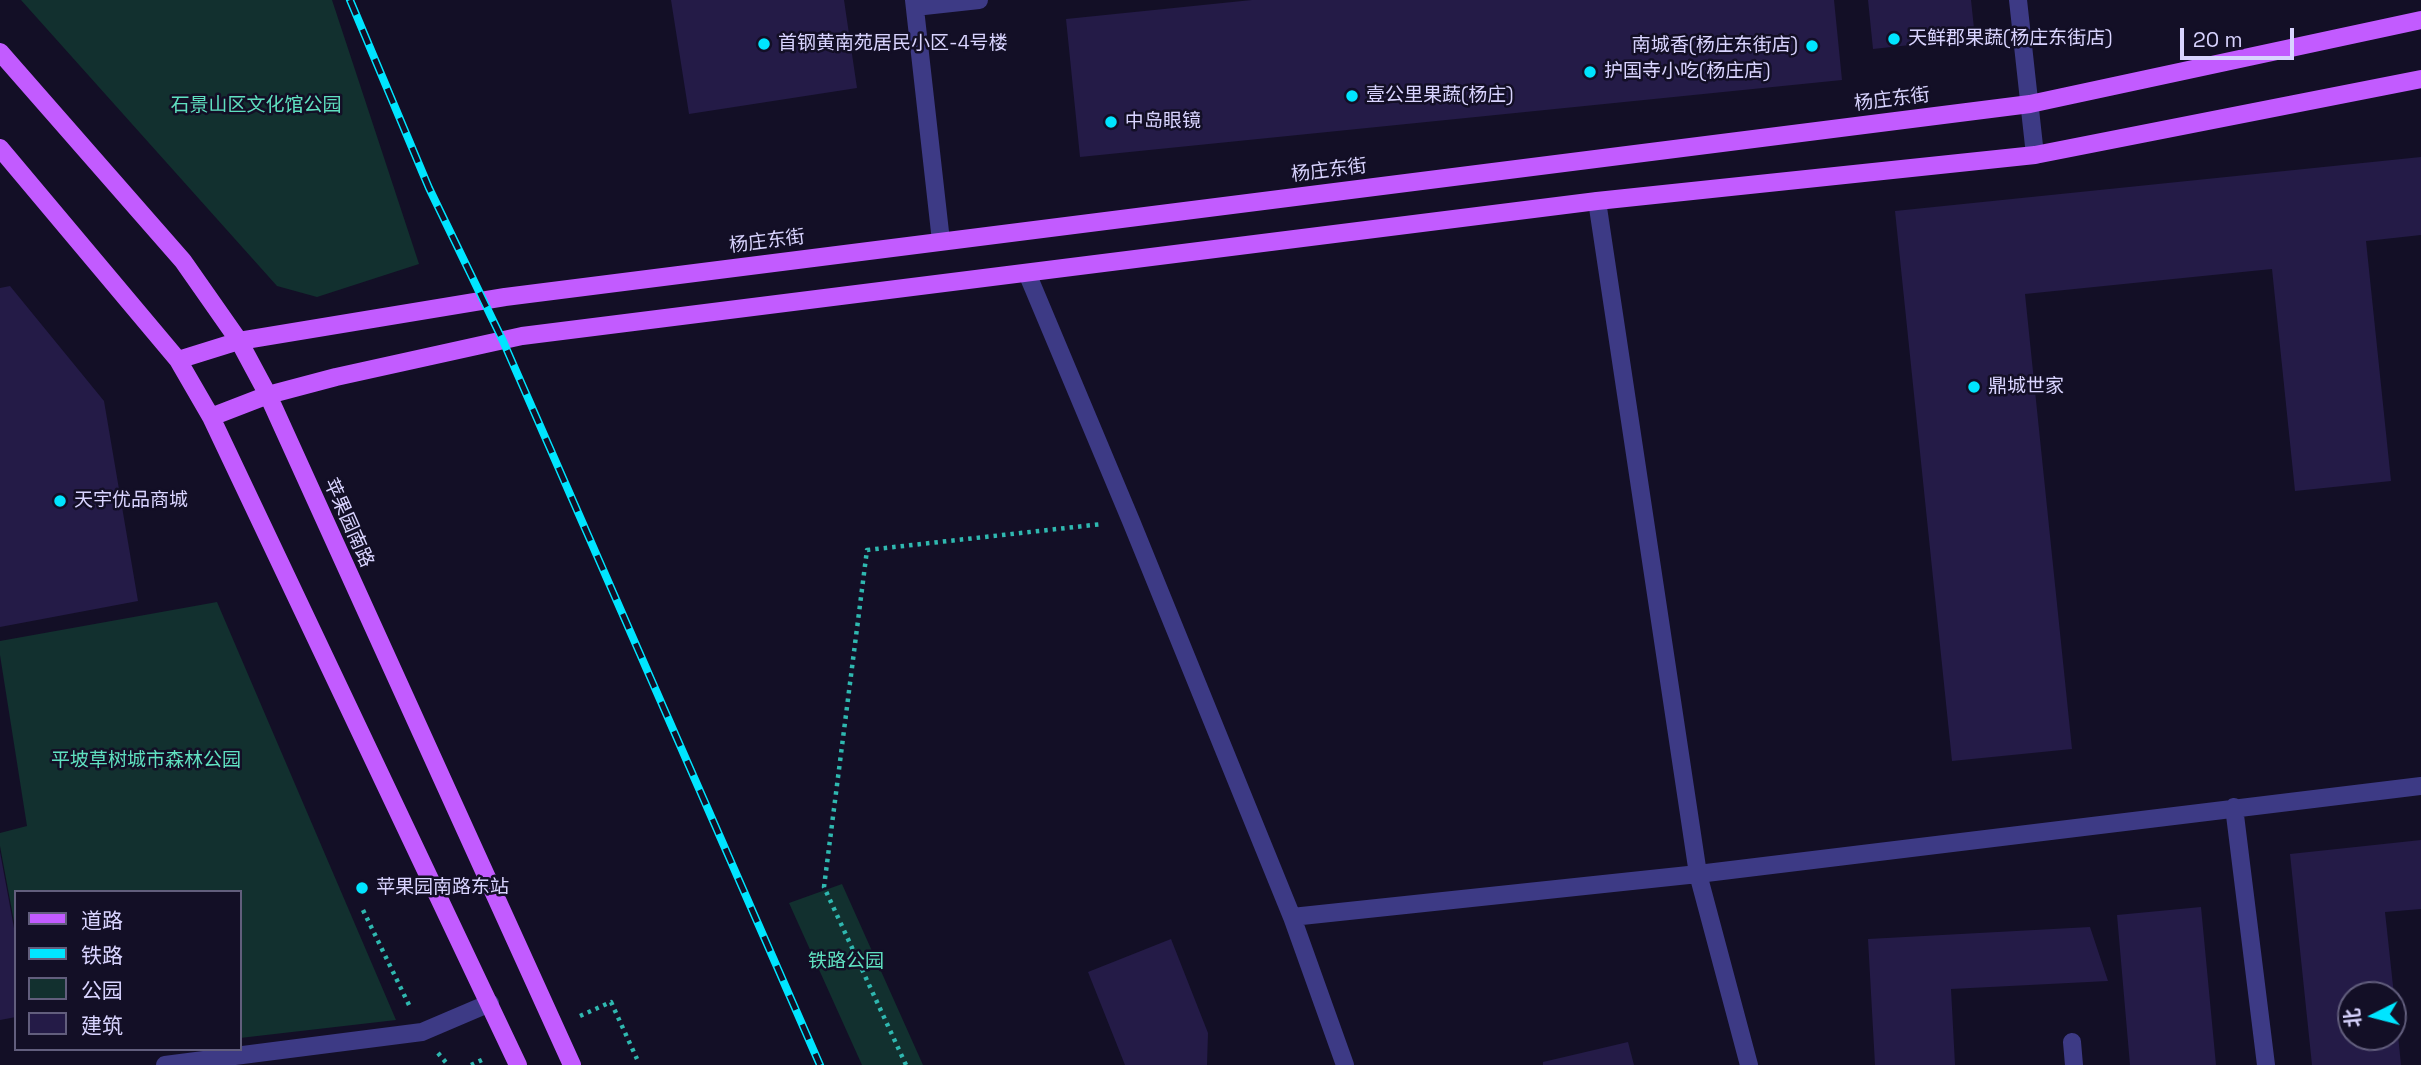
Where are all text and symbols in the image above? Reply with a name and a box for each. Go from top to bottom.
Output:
scale bar [2183,14,2297,58]
text: 20 m [2193,26,2243,53]
place label: 天鲜郡果蔬(杨庄东街店) [1908,28,2112,50]
marker: 天鲜郡果蔬(杨庄东街店) [1886,31,1902,47]
place label: 首钢黄南苑居民小区-4号楼 [778,33,1008,55]
place label: 南城香(杨庄东街店) [1632,35,1798,57]
marker: 首钢黄南苑居民小区-4号楼 [756,36,772,52]
marker: 南城香(杨庄东街店) [1804,38,1820,54]
place label: 护国寺小吃(杨庄店) [1604,61,1770,83]
marker: 护国寺小吃(杨庄店) [1582,64,1598,80]
street label: 杨庄东街 [1853,84,1931,116]
place label: 壹公里果蔬(杨庄) [1366,85,1513,107]
marker: 壹公里果蔬(杨庄) [1344,88,1360,104]
park label: 石景山区文化馆公园 [171,95,341,117]
place label: 中岛眼镜 [1125,111,1201,133]
marker: 中岛眼镜 [1103,114,1119,130]
street label: 杨庄东街 [1290,155,1368,187]
street label: 杨庄东街 [728,226,806,258]
place label: 鼎城世家 [1988,376,2064,398]
marker: 鼎城世家 [1966,379,1982,395]
street label: 苹果园南路 [318,475,378,571]
place label: 天宇优品商城 [74,490,188,512]
marker: 天宇优品商城 [52,493,68,509]
park label: 平坡草树城市森林公园 [51,750,241,772]
place label: 苹果园南路东站 [376,877,509,899]
marker: 苹果园南路东站 [354,880,370,896]
legend [14,890,242,1051]
text: 道路 [81,907,123,934]
text: 铁路 [81,942,123,969]
park label: 铁路公园 [808,951,884,973]
text: 公园 [81,977,123,1004]
north arrow [2337,981,2407,1051]
text: 北 [2339,1007,2366,1029]
text: 建筑 [81,1012,123,1039]

